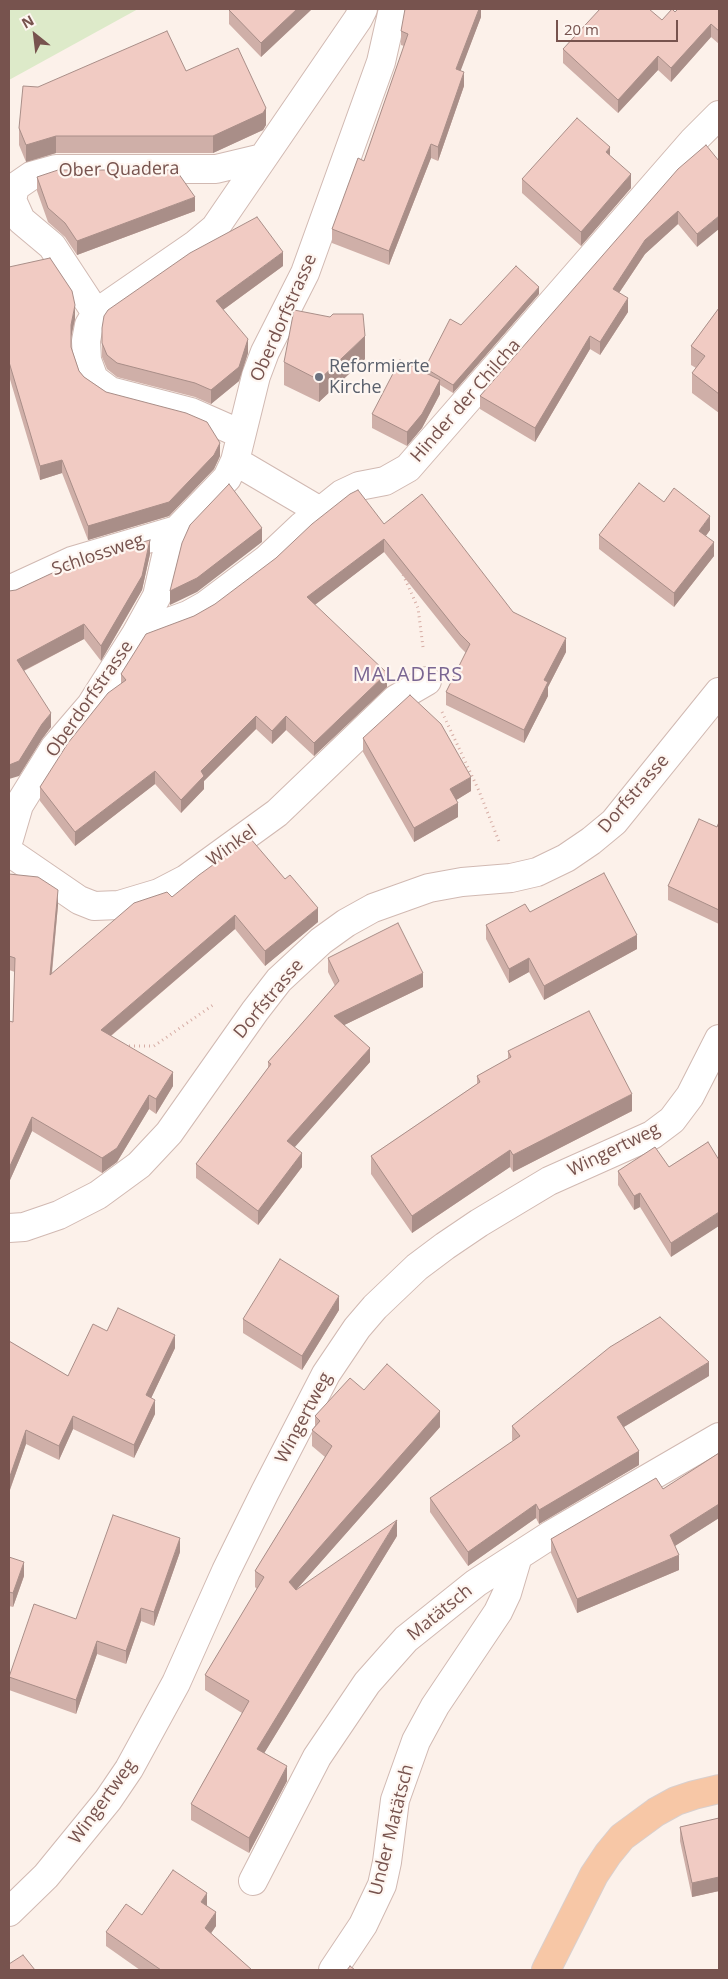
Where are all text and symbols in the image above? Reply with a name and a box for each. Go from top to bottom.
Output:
north arrow [10,10,60,60]
text: N [18,10,37,33]
scale bar [558,10,680,42]
text: 20 m [564,19,599,39]
street label: Ober Quadera [58,158,180,182]
street label: Oberdorfstrasse [246,251,322,385]
street label: Hinder der Chilcha [407,335,525,467]
place label: Reformierte Kirche [329,356,430,398]
marker: Reformierte Kirche [313,371,325,383]
street label: Schlossweg [49,529,147,581]
street label: Oberdorfstrasse [42,637,138,761]
district label: MALADERS [352,663,464,687]
street label: Dorfstrasse [594,750,674,838]
street label: Winkel [203,821,261,871]
street label: Dorfstrasse [230,955,308,1043]
street label: Wingertweg [564,1118,664,1182]
street label: Wingertweg [271,1369,337,1467]
street label: Matätsch [403,1580,477,1646]
street label: Wingertweg [65,1755,141,1849]
street label: Under Matätsch [365,1762,419,1898]

